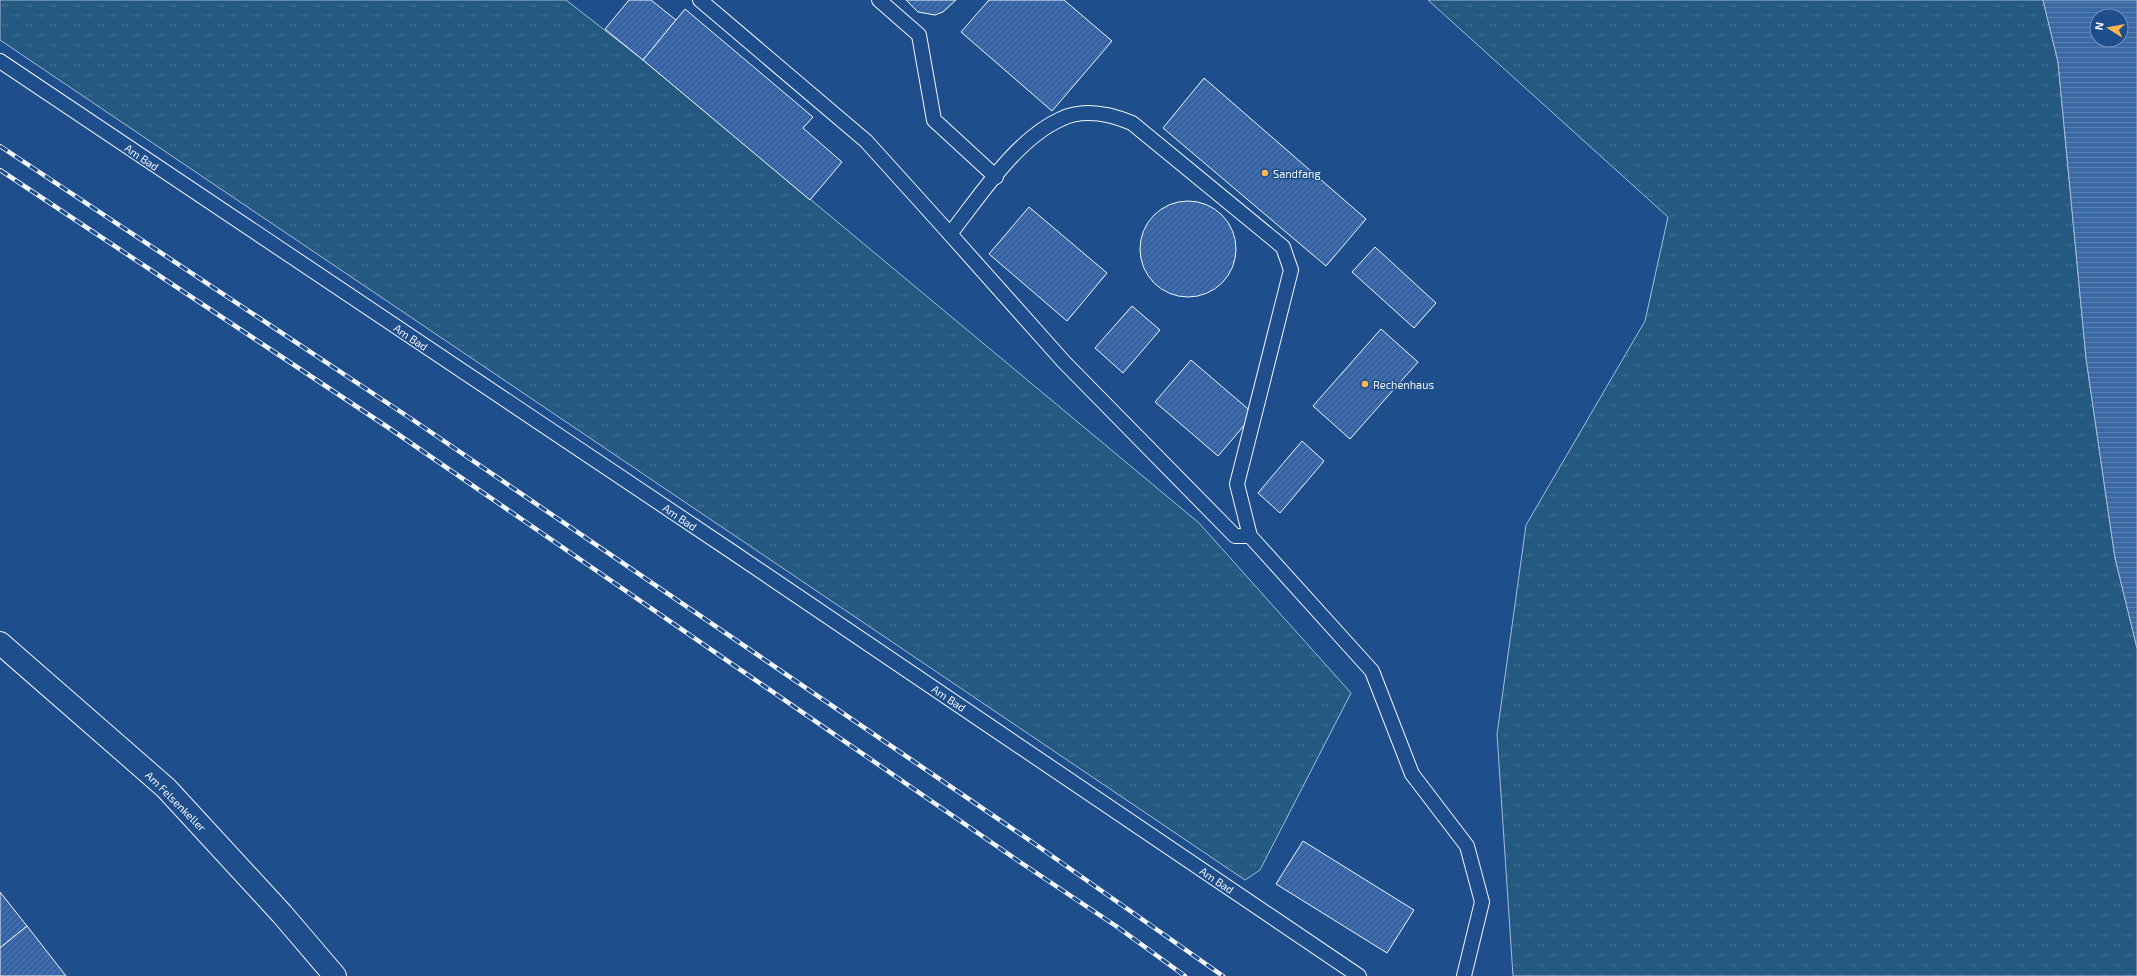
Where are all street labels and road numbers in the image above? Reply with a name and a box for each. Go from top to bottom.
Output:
street label: Am Bad [123,141,161,173]
street label: Am Bad [392,321,430,353]
street label: Am Bad [661,501,699,533]
street label: Am Bad [930,682,968,714]
street label: Am Felsenkeller [143,768,209,834]
street label: Am Bad [1198,864,1236,896]

